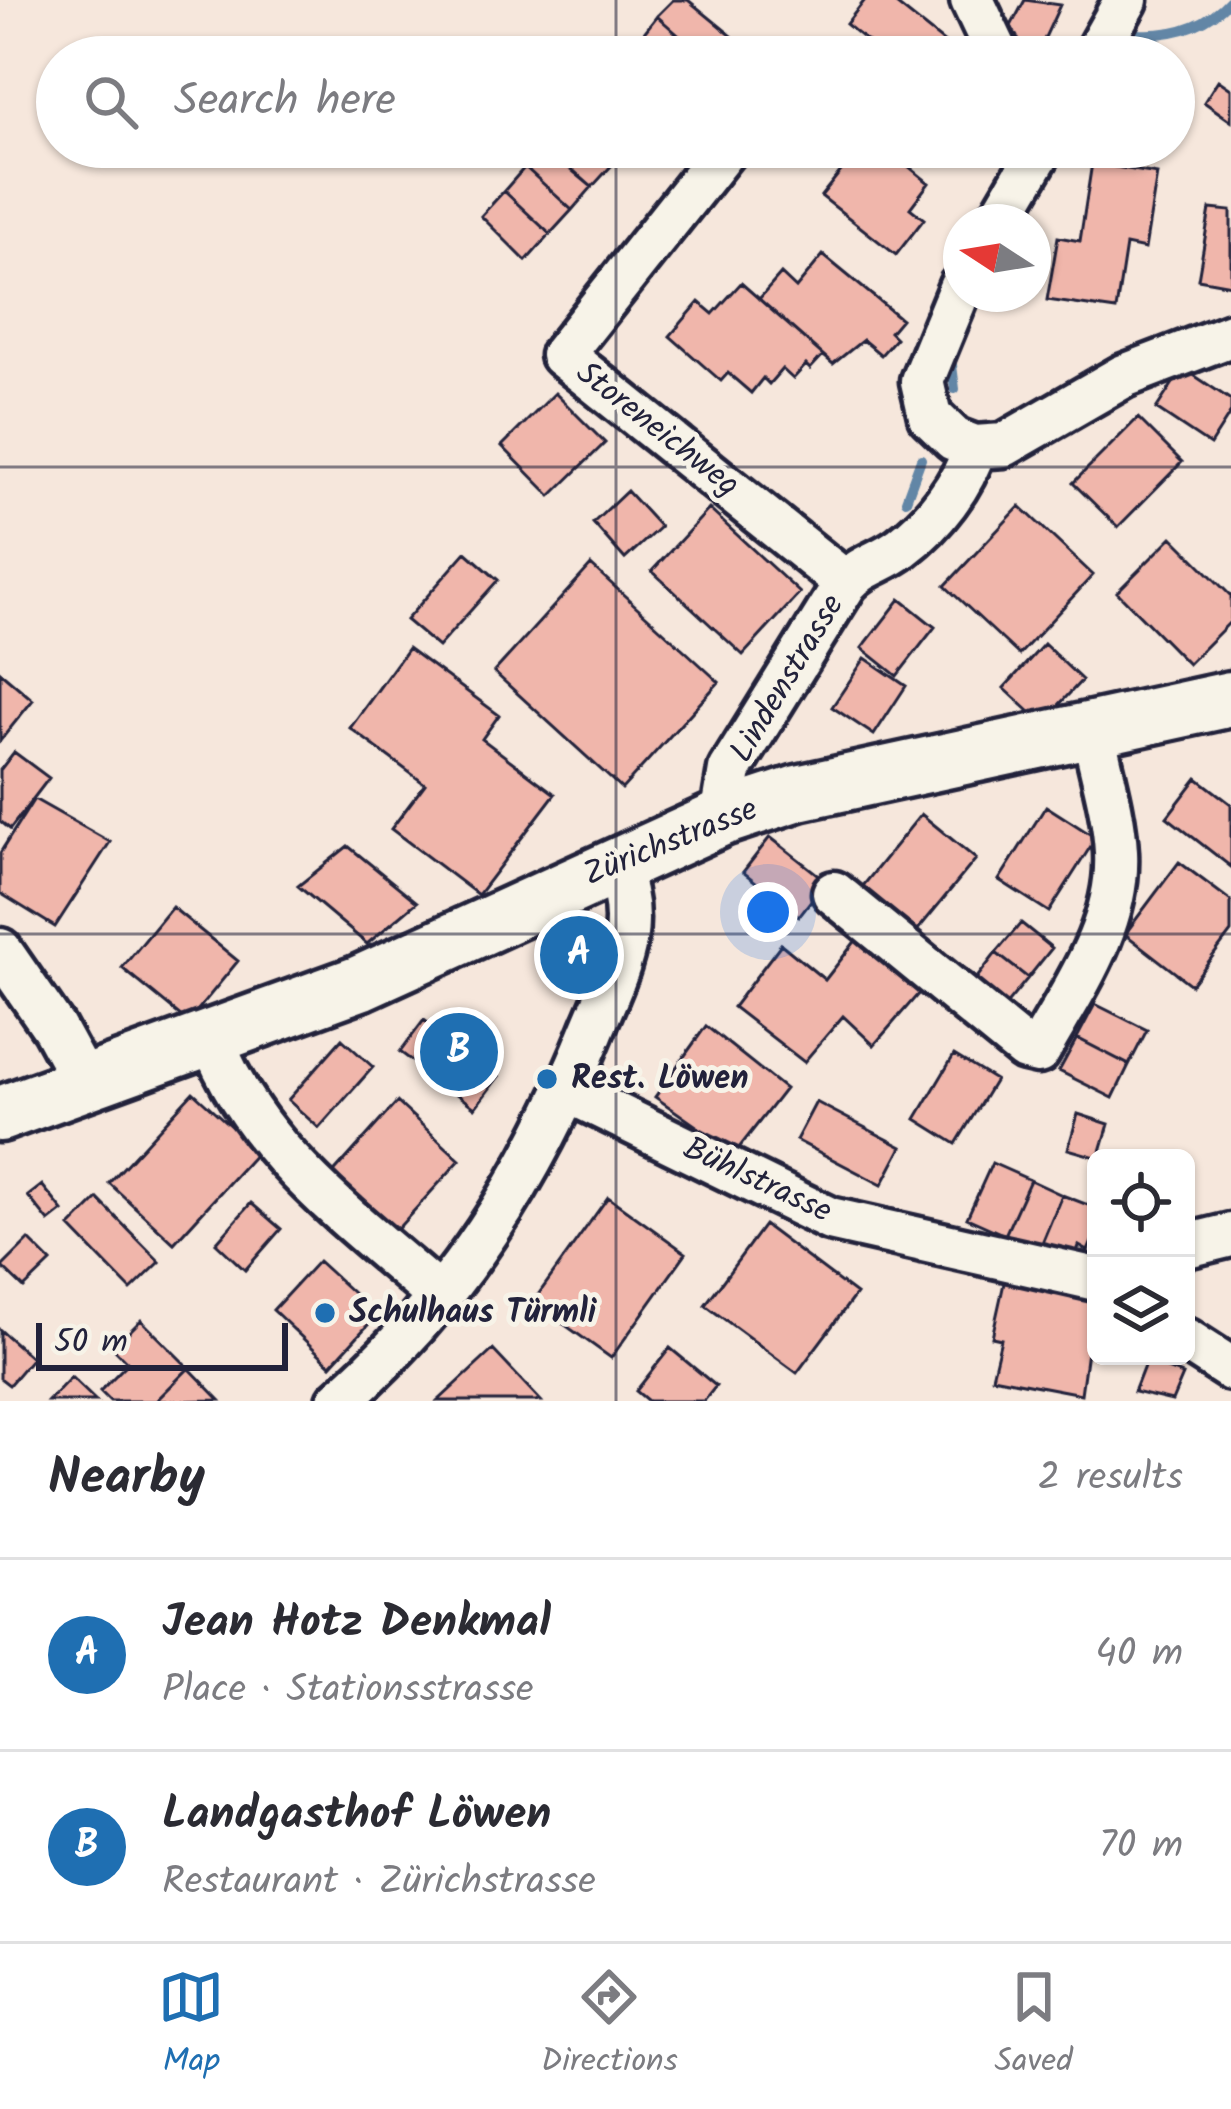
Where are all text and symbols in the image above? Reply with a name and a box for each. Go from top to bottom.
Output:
search box [36,36,1195,168]
text: Search here [174,66,396,138]
icon: search [78,69,144,135]
north arrow [943,204,1051,312]
street label: Storeneichweg [563,349,751,511]
street label: Lindenstrasse [717,584,859,773]
street label: Zürichstrasse [576,784,766,902]
your location [738,882,798,942]
pin: A [540,910,618,1000]
pin: B [420,1007,498,1097]
place label: Rest. Löwen [571,1053,749,1106]
marker: Rest. Löwen [534,1066,560,1092]
street label: Bühlstrasse [674,1123,840,1239]
map controls [1087,1149,1195,1365]
button: locate [1087,1149,1195,1257]
button: layers [1087,1257,1195,1365]
place label: Schulhaus Türmli [349,1287,598,1340]
marker: Schulhaus Türmli [312,1300,338,1326]
scale bar [36,1317,288,1370]
text: 50 m [54,1317,128,1370]
text: Nearby [48,1439,205,1520]
text: 2 results [1038,1448,1183,1510]
text: Jean Hotz Denkmal [162,1588,551,1660]
text: A [75,1624,99,1686]
text: 40 m [1095,1624,1183,1686]
text: Place · Stationsstrasse [162,1660,534,1722]
text: Landgasthof Löwen [162,1780,551,1852]
text: B [75,1816,99,1878]
text: 70 m [1099,1816,1183,1878]
text: Restaurant · Zürichstrasse [162,1852,596,1914]
tab: Map [158,1964,224,2089]
tab: Directions [541,1964,678,2089]
tab: Saved [994,1964,1073,2089]

